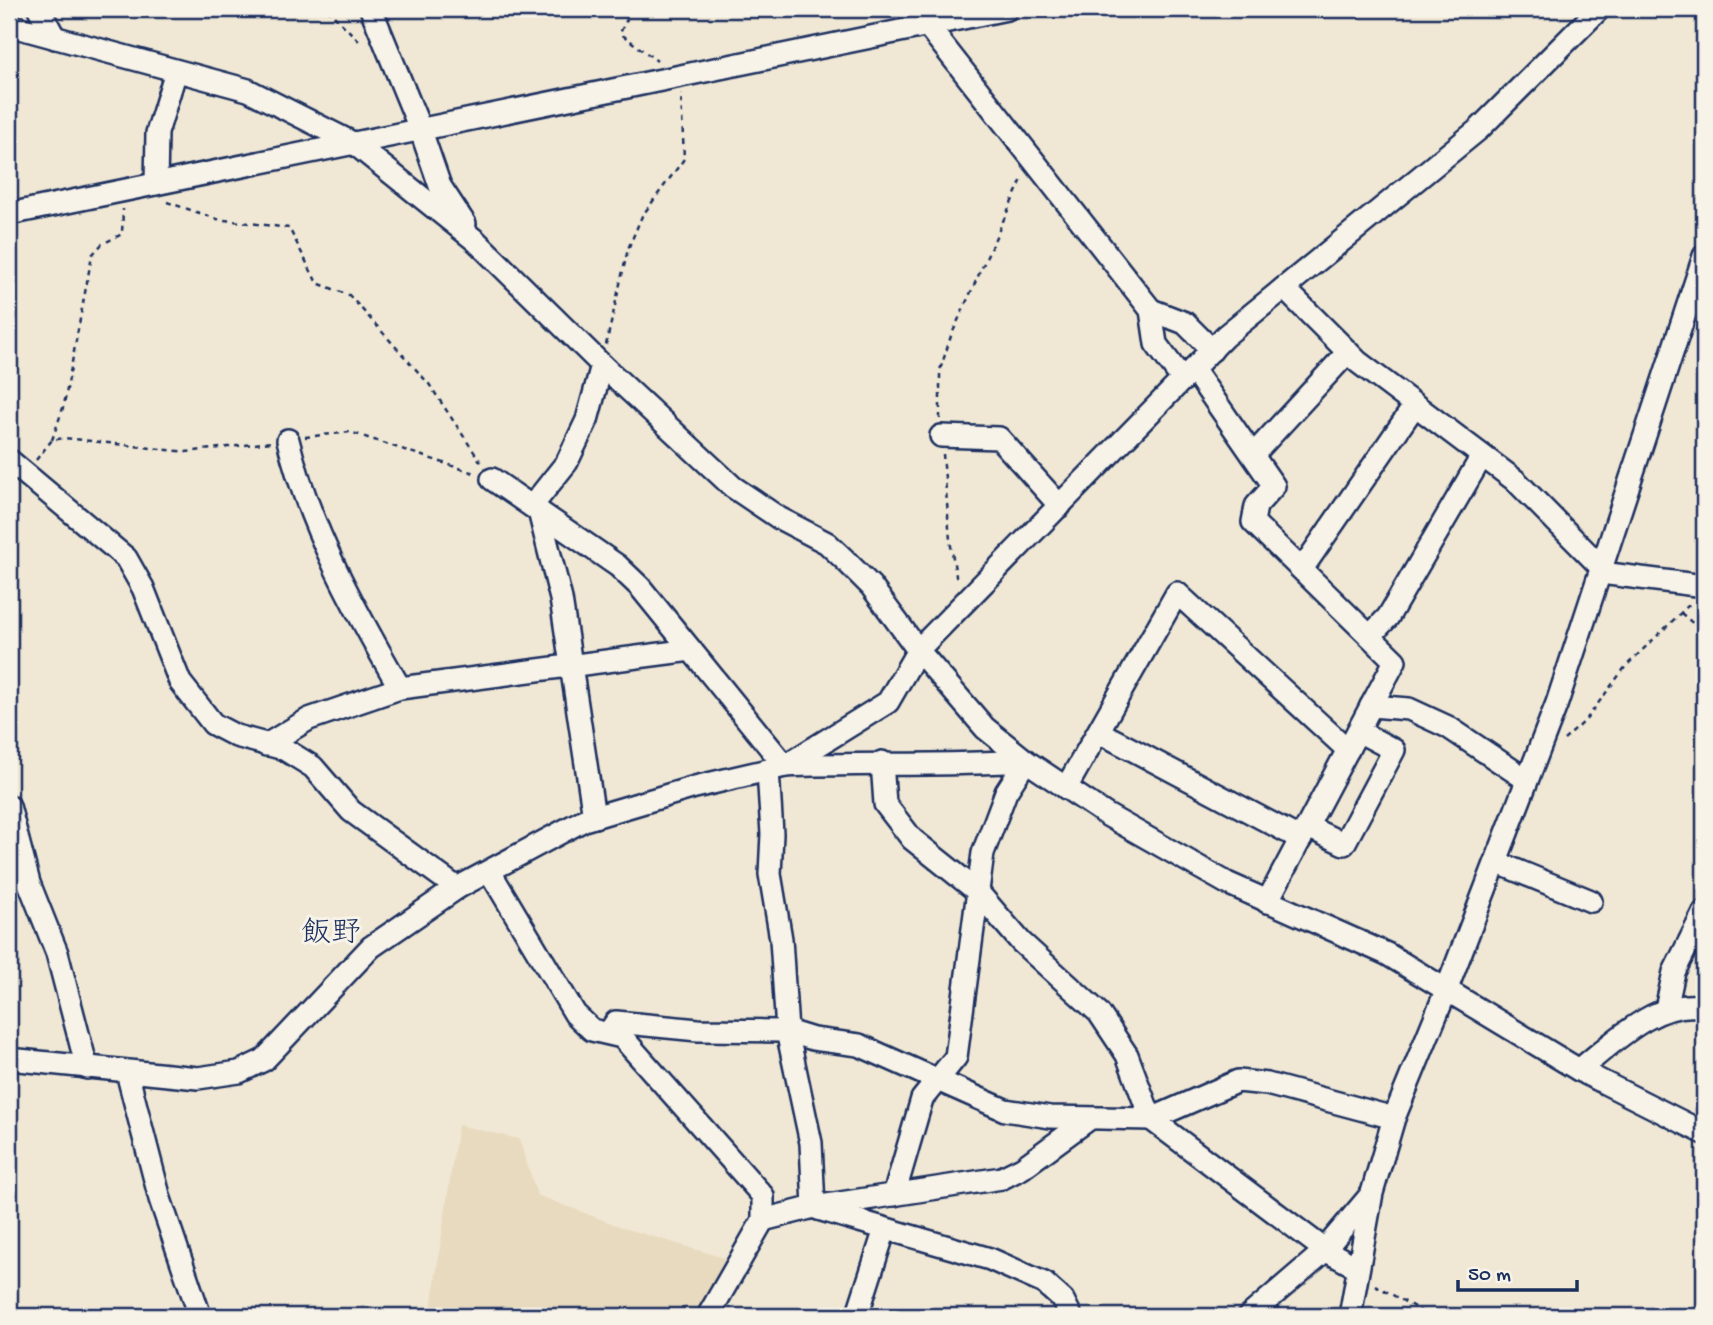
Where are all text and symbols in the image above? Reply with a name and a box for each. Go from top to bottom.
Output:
district label: 飯野 [301,917,361,953]
scale bar [1458,1248,1576,1292]
text: 50 m [1468,1264,1511,1289]

